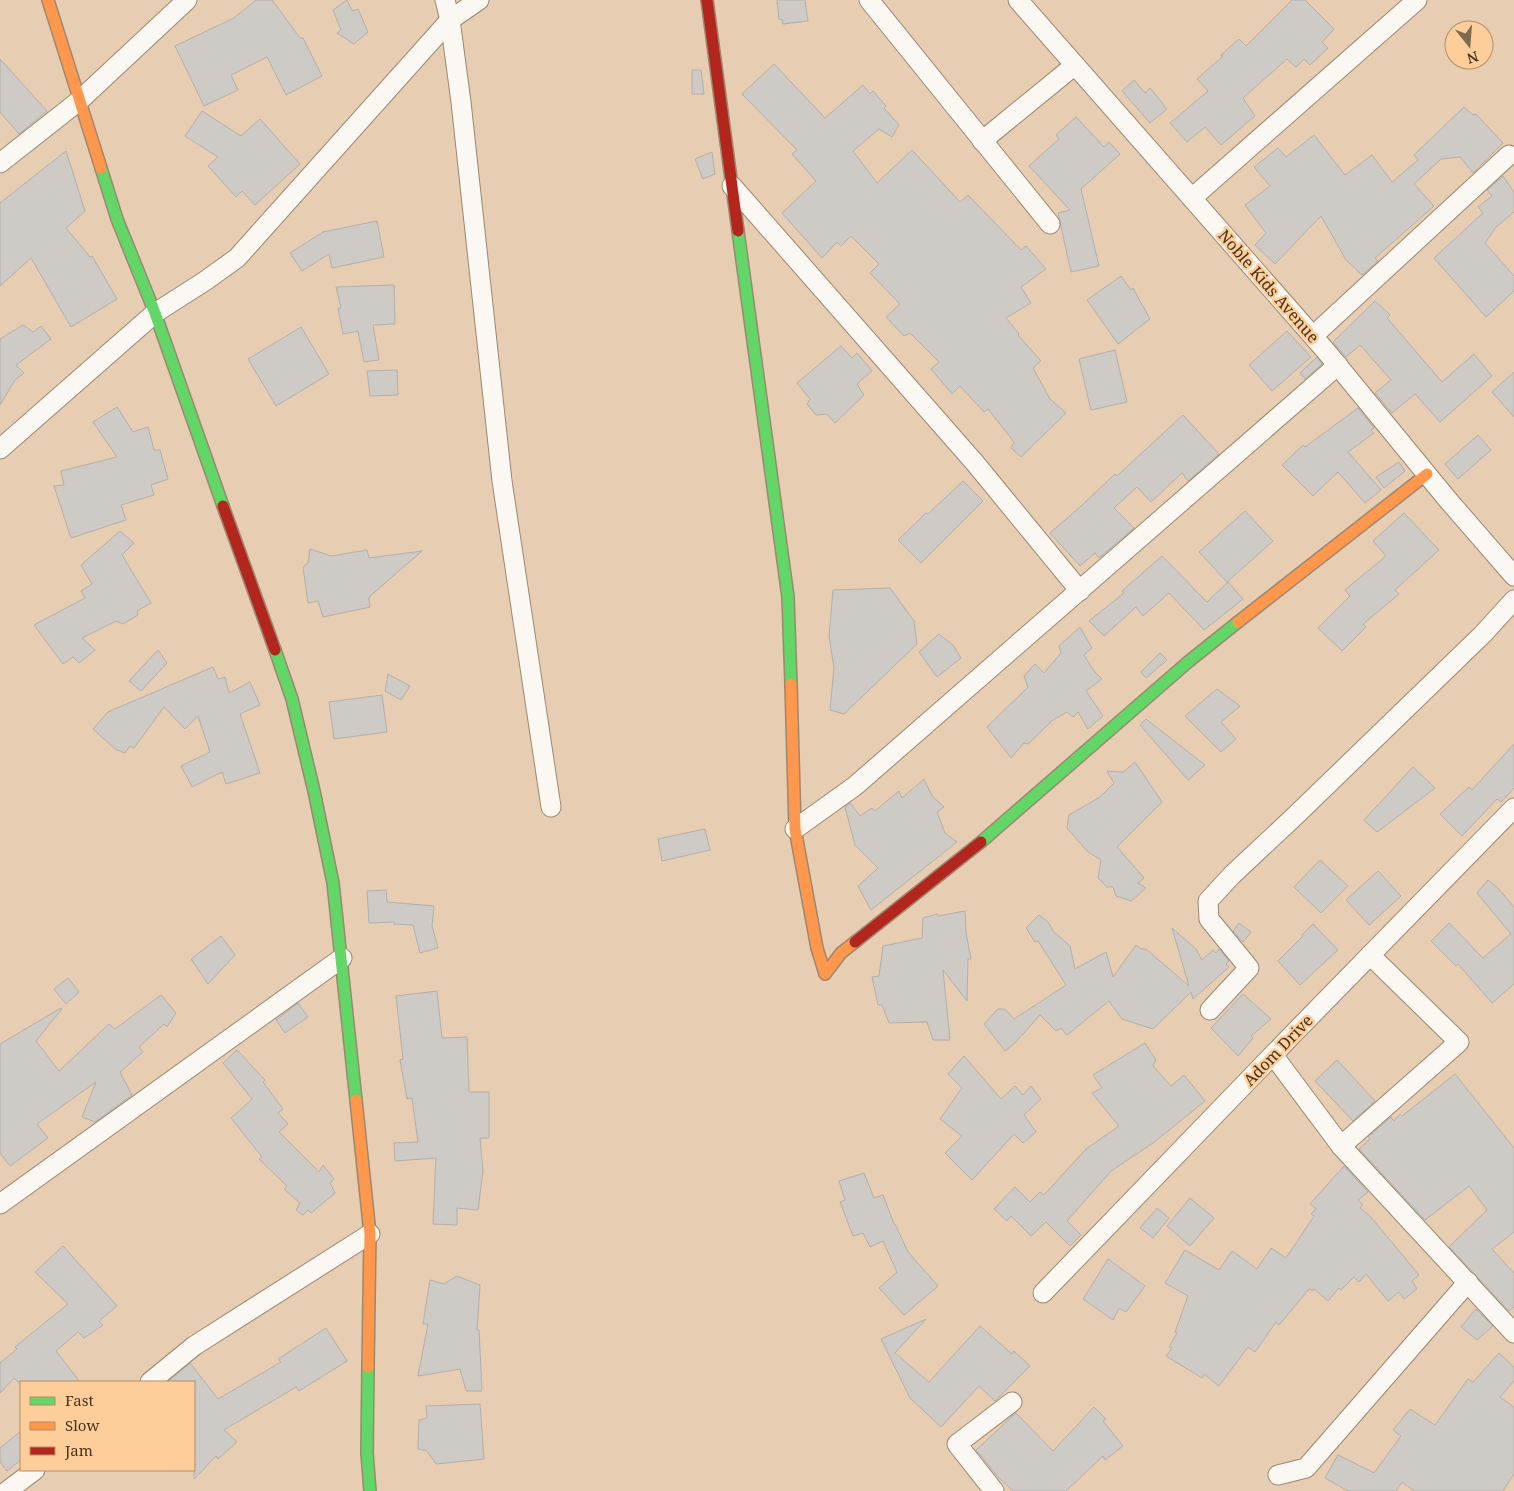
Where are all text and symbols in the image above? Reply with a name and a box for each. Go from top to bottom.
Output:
north arrow [1444,20,1494,70]
text: N [1465,47,1481,69]
street label: Noble Kids Avenue [1214,225,1324,347]
street label: Adom Drive [1238,1009,1318,1091]
legend [20,1381,195,1471]
text: Fast [65,1390,94,1410]
text: Slow [65,1415,99,1435]
text: Jam [64,1440,93,1460]

